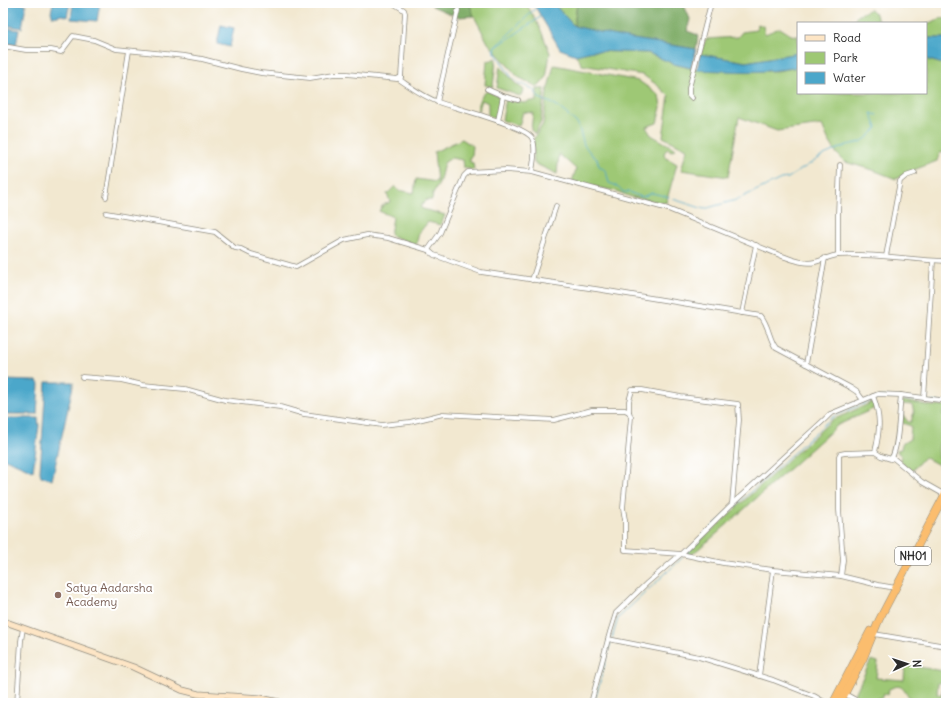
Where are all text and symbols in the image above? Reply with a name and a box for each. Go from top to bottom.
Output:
legend [797,22,927,94]
text: Road [833,30,861,45]
text: Park [833,50,858,65]
text: Water [833,70,866,85]
road number: NH01 [895,547,931,565]
place label: Satya Aadarsha Academy [66,580,153,609]
marker: Satya Aadarsha Academy [53,590,63,600]
north arrow [887,644,927,684]
text: N [910,659,924,668]

